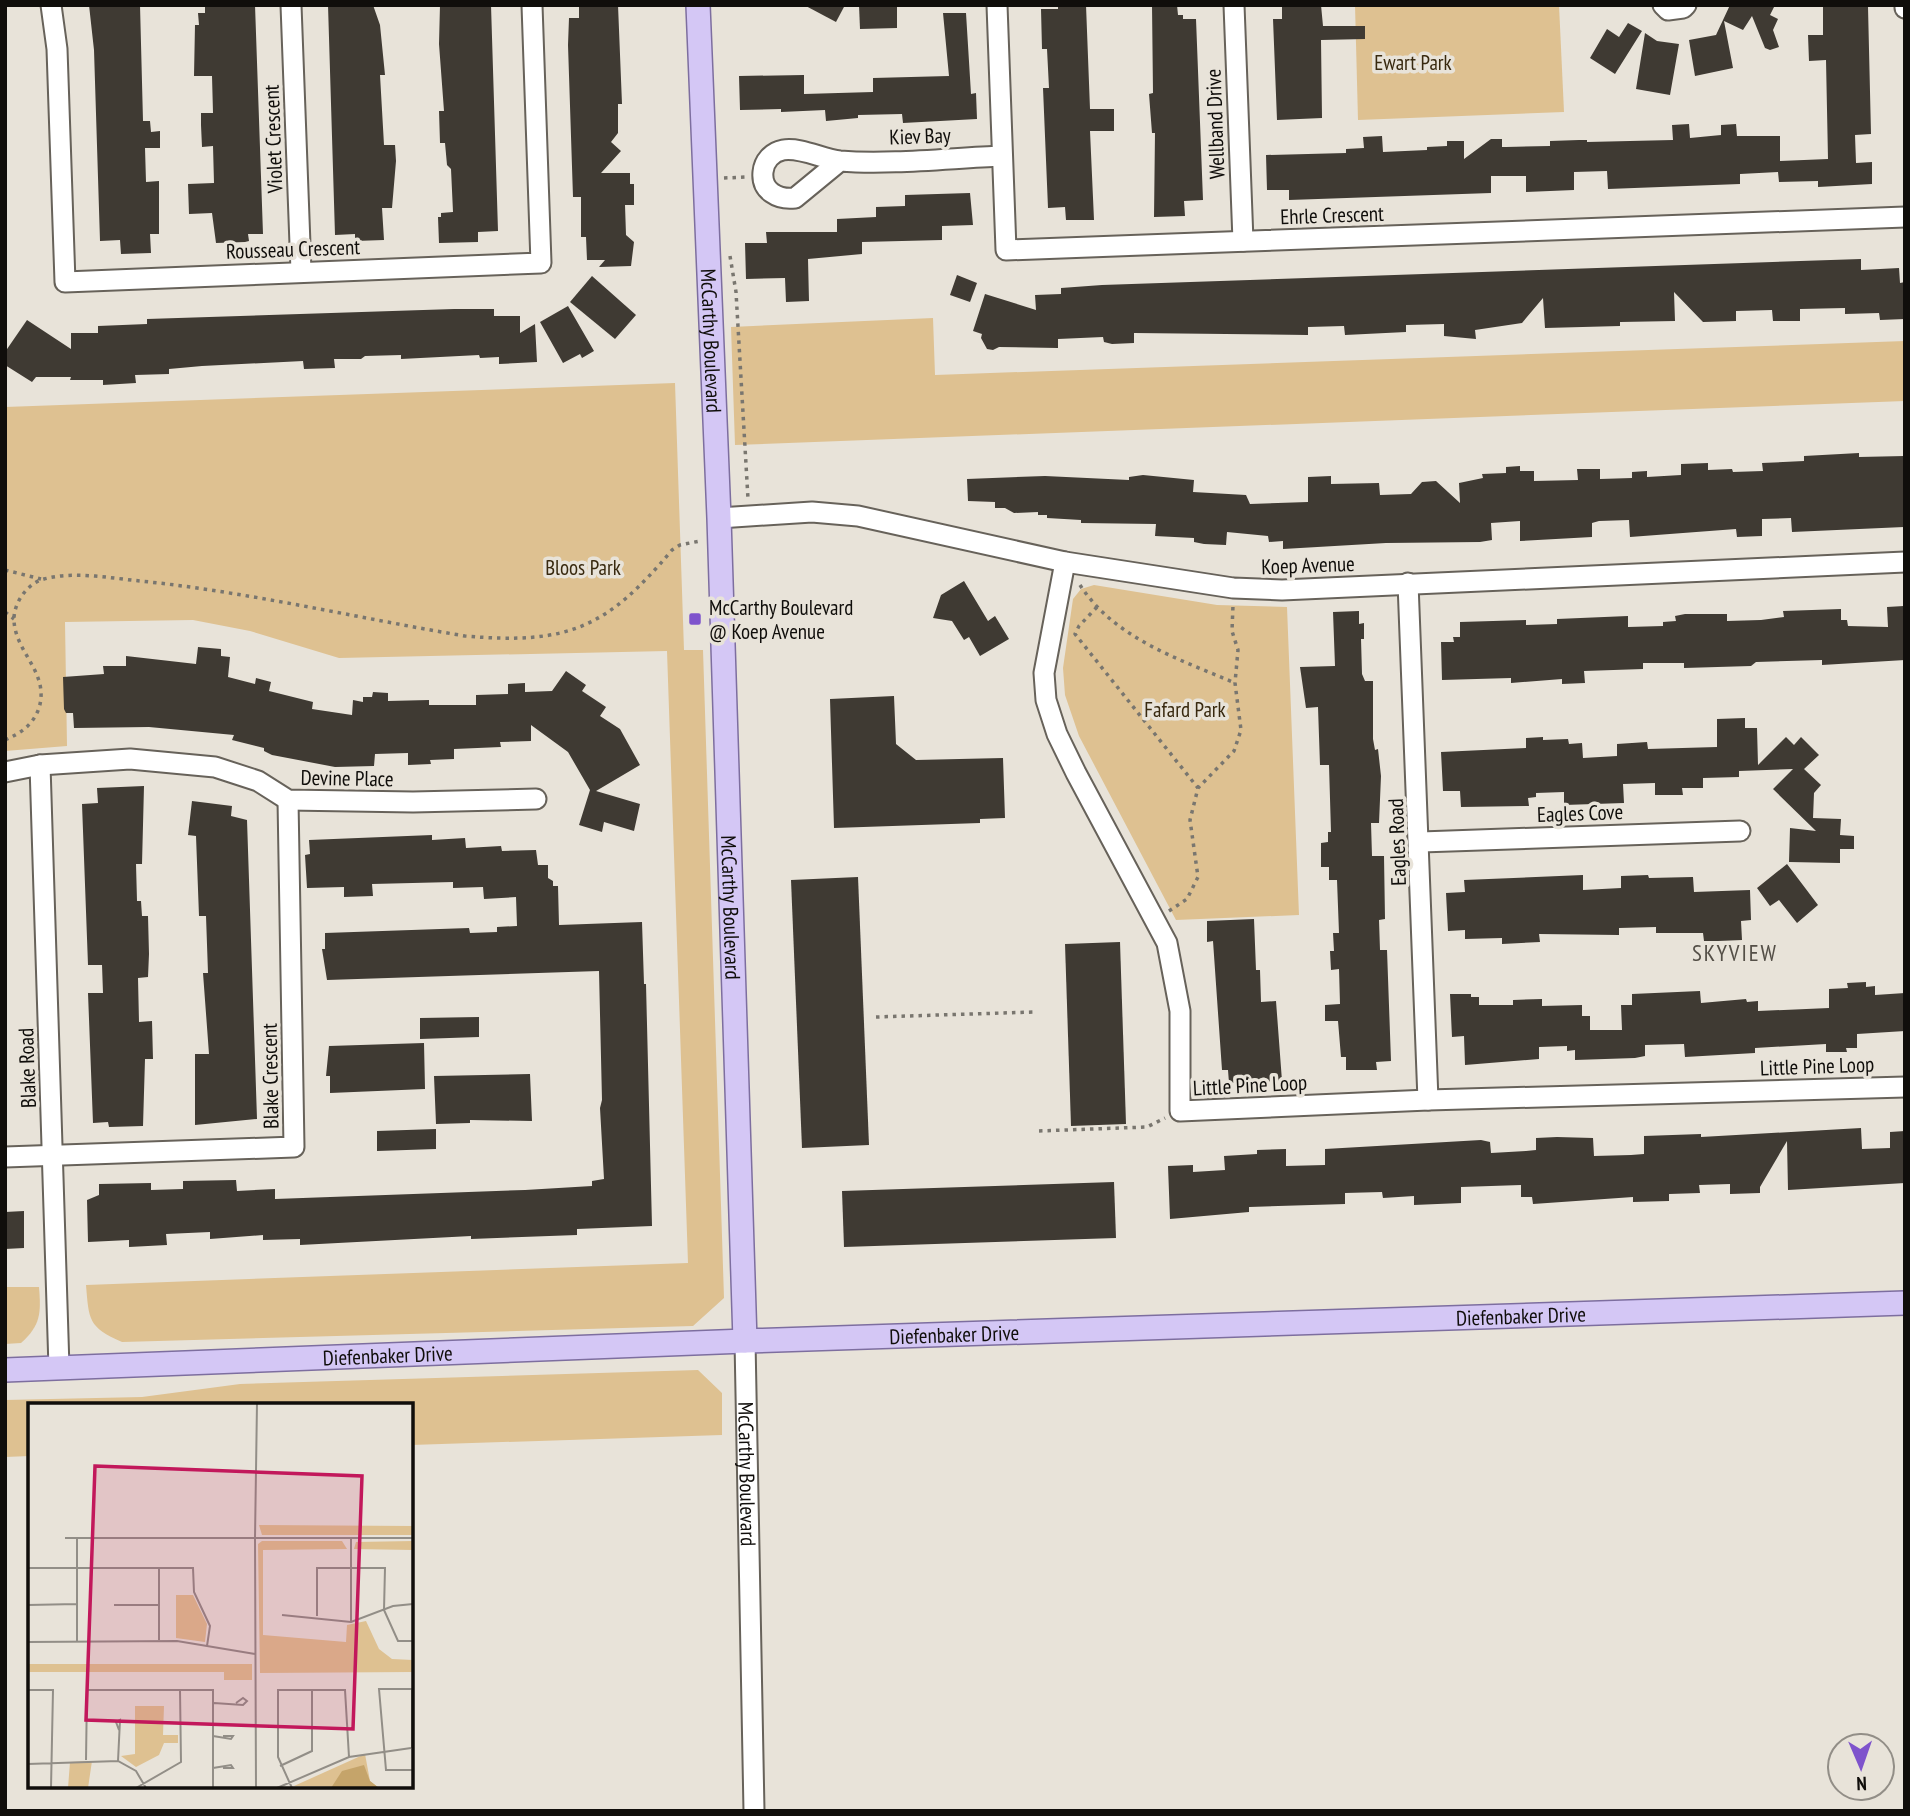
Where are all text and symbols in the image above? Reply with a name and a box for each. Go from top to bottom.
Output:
park label: Ewart Park [1374,49,1452,76]
street label: Wellband Drive [1200,68,1230,180]
street label: Violet Crescent [258,84,288,195]
street label: Kiev Bay [889,121,951,151]
street label: Ehrle Crescent [1280,200,1384,230]
street label: Rousseau Crescent [226,233,361,265]
street label: McCarthy Boulevard [695,268,728,413]
street label: Koep Avenue [1261,550,1355,580]
park label: Bloos Park [545,554,621,581]
place label: McCarthy Boulevard @ Koep Avenue [709,594,853,645]
marker: McCarthy Boulevard @ Koep Avenue [687,611,703,627]
park label: Fafard Park [1144,696,1226,723]
street label: Devine Place [300,764,394,792]
street label: Eagles Road [1382,798,1412,886]
street label: Eagles Cove [1536,798,1624,828]
street label: McCarthy Boulevard [716,835,747,980]
district label: SKYVIEW [1692,938,1778,967]
street label: Blake Crescent [256,1023,284,1129]
street label: Blake Road [12,1028,42,1108]
street label: Little Pine Loop [1759,1051,1875,1081]
street label: Little Pine Loop [1192,1069,1308,1101]
street label: Diefenbaker Drive [1456,1300,1586,1331]
street label: Diefenbaker Drive [889,1319,1020,1350]
street label: Diefenbaker Drive [322,1339,453,1371]
street label: McCarthy Boulevard [733,1402,762,1546]
inset map [28,1403,413,1788]
north arrow [1826,1732,1896,1802]
text: N [1856,1772,1867,1796]

